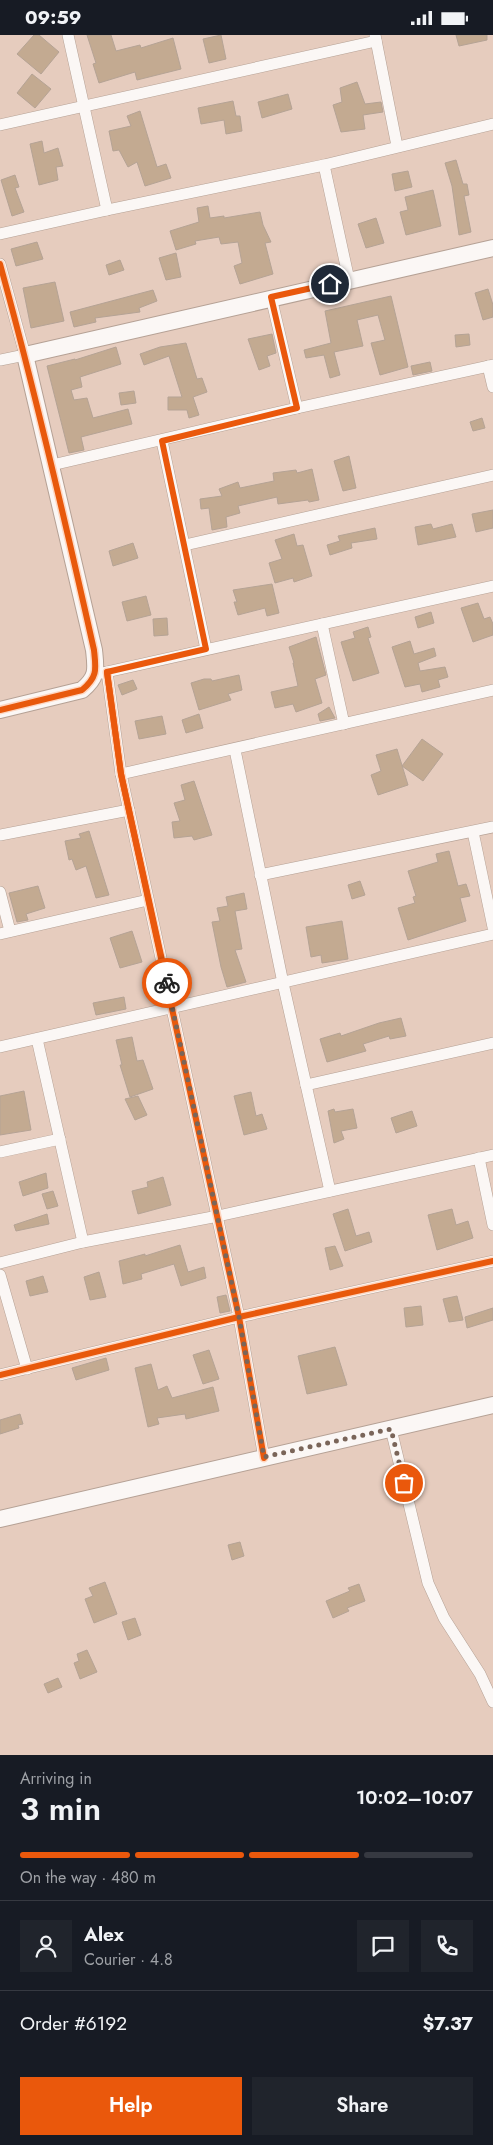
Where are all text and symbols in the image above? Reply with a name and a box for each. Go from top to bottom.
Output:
text: 09:59 [25,4,81,31]
pin [309,263,351,305]
icon: home [316,270,344,298]
courier [142,958,192,1008]
icon: bike [153,969,181,997]
pin [383,1462,425,1504]
icon: bag [390,1469,418,1497]
text: Arriving in [20,1767,92,1790]
text: 10:02–10:07 [356,1784,473,1811]
text: 3 min [20,1786,101,1832]
text: On the way · 480 m [20,1866,156,1889]
button: person [20,1920,72,1972]
button: chat [357,1920,409,1972]
button: phone [421,1920,473,1972]
text: Alex [84,1921,124,1948]
text: Courier · 4.8 [84,1948,173,1971]
text: Order #6192 [20,2010,127,2037]
text: $7.37 [423,2010,473,2037]
button: Help [20,2077,242,2135]
button: Share [252,2077,473,2135]

